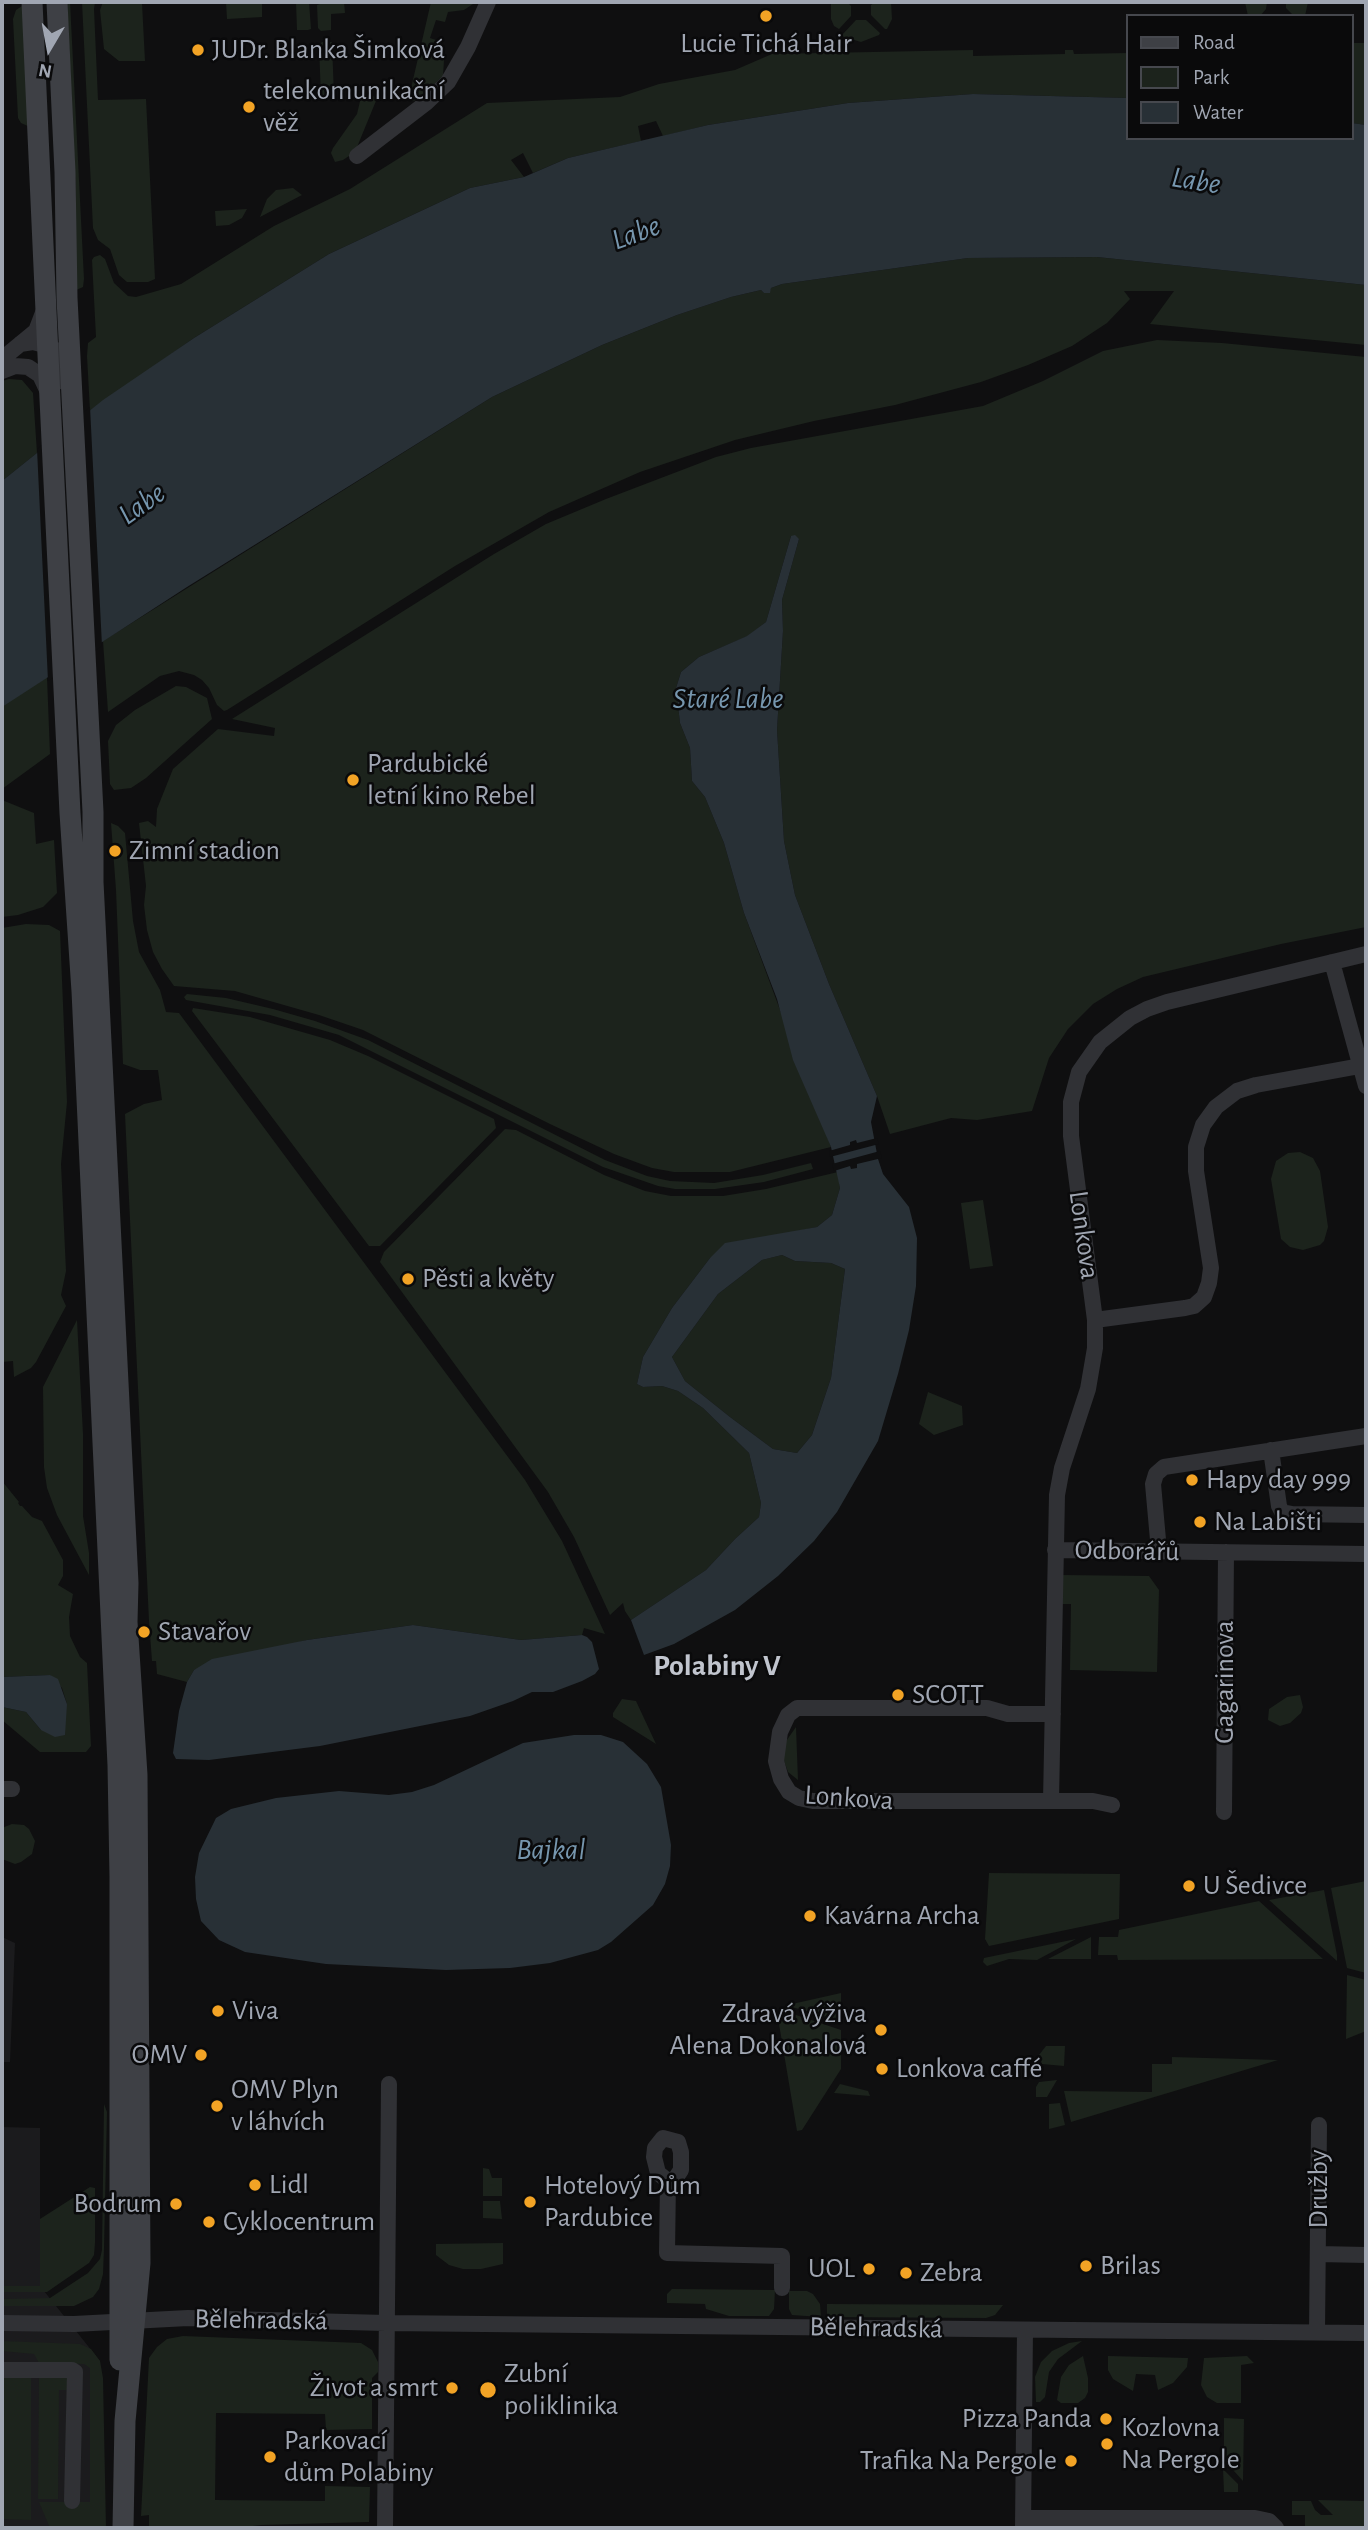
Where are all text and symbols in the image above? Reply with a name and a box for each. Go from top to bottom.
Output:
marker: Lucie Tichá Hair [758,8,774,24]
north arrow [14,14,84,84]
legend [1126,14,1354,140]
place label: Lucie Tichá Hair [680,27,852,61]
text: Road [1193,32,1235,53]
place label: JUDr. Blanka Šimková [212,33,445,67]
marker: JUDr. Blanka Šimková [190,42,206,58]
text: N [37,60,53,81]
text: Park [1193,67,1229,88]
place label: telekomunikační věž [263,74,445,140]
marker: telekomunikační věž [241,99,257,115]
text: Water [1193,102,1243,123]
water label: Labe [1169,159,1223,203]
water label: Labe [607,208,665,258]
water label: Labe [111,475,173,533]
water label: Staré Labe [672,681,784,717]
place label: Pardubické letní kino Rebel [367,747,536,813]
marker: Pardubické letní kino Rebel [345,772,361,788]
place label: Zimní stadion [129,834,280,868]
marker: Zimní stadion [107,843,123,859]
street label: Lonkova [1061,1189,1107,1281]
place label: Pěsti a květy [422,1262,555,1296]
marker: Pěsti a květy [400,1271,416,1287]
place label: Hapy day 999 [1206,1463,1351,1497]
marker: Hapy day 999 [1184,1472,1200,1488]
place label: Na Labišti [1214,1505,1322,1539]
marker: Na Labišti [1192,1514,1208,1530]
street label: Odborářů [1074,1533,1180,1569]
place label: Stavařov [158,1615,251,1649]
street label: Gagarinova [1208,1620,1242,1744]
marker: Stavařov [136,1624,152,1640]
district label: Polabiny V [653,1648,781,1684]
place label: SCOTT [912,1678,984,1712]
marker: SCOTT [890,1687,906,1703]
street label: Lonkova [803,1778,895,1818]
water label: Bajkal [516,1832,586,1868]
place label: U Šedivce [1203,1869,1307,1903]
marker: U Šedivce [1181,1878,1197,1894]
place label: Kavárna Archa [824,1899,980,1933]
marker: Kavárna Archa [802,1908,818,1924]
place label: Viva [232,1994,279,2028]
place label: Zdravá výživa Alena Dokonalová [669,1997,867,2063]
marker: Viva [210,2003,226,2019]
marker: Zdravá výživa Alena Dokonalová [873,2022,889,2038]
place label: OMV [132,2038,187,2072]
marker: OMV [193,2047,209,2063]
place label: Lonkova caffé [896,2052,1042,2086]
marker: Lonkova caffé [874,2061,890,2077]
place label: OMV Plyn v láhvích [231,2073,339,2139]
marker: OMV Plyn v láhvích [209,2098,225,2114]
street label: Družby [1302,2150,1336,2228]
place label: Lidl [269,2168,309,2202]
place label: Hotelový Dům Pardubice [544,2169,701,2235]
marker: Lidl [247,2177,263,2193]
place label: Bodrum [74,2187,162,2221]
marker: Hotelový Dům Pardubice [522,2194,538,2210]
marker: Bodrum [168,2196,184,2212]
place label: Cyklocentrum [223,2205,375,2239]
marker: Cyklocentrum [201,2214,217,2230]
place label: Brilas [1100,2249,1161,2283]
place label: UOL [808,2252,855,2286]
place label: Zebra [920,2256,983,2290]
marker: Brilas [1078,2258,1094,2274]
marker: UOL [861,2261,877,2277]
marker: Zebra [898,2265,914,2281]
street label: Bělehradská [194,2302,328,2338]
street label: Bělehradská [809,2310,943,2346]
place label: Zubní poliklinika [504,2357,619,2423]
place label: Život a smrt [310,2371,438,2405]
marker: Život a smrt [444,2380,460,2396]
marker: Zubní poliklinika [478,2380,498,2400]
place label: Pizza Panda [962,2402,1092,2436]
marker: Pizza Panda [1098,2411,1114,2427]
place label: Kozlovna Na Pergole [1121,2411,1240,2477]
place label: Parkovací dům Polabiny [284,2424,434,2490]
marker: Kozlovna Na Pergole [1099,2436,1115,2452]
place label: Trafika Na Pergole [860,2444,1057,2478]
marker: Parkovací dům Polabiny [262,2449,278,2465]
marker: Trafika Na Pergole [1063,2453,1079,2469]

